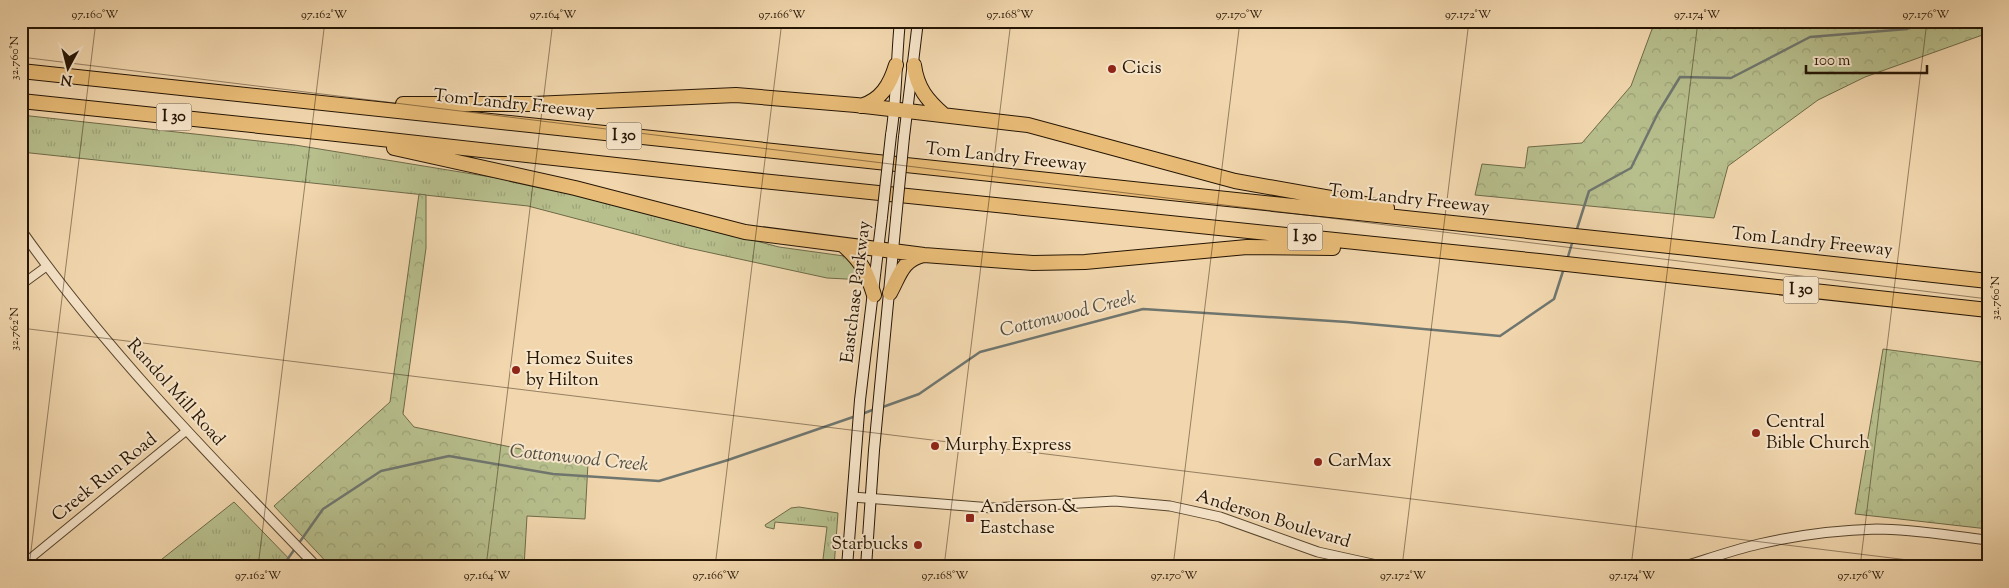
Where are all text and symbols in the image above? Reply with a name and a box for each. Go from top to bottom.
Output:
text: 97.160°W [72,6,119,24]
text: 97.162°W [301,6,348,24]
text: 97.164°W [530,6,577,24]
text: 97.166°W [759,6,806,24]
text: 97.168°W [987,6,1034,24]
text: 97.170°W [1216,6,1263,24]
text: 97.172°W [1445,6,1492,24]
text: 97.174°W [1674,6,1721,24]
text: 97.176°W [1903,6,1950,24]
text: 32.760°N [6,35,24,80]
north arrow [42,42,92,92]
scale bar [1806,42,1928,74]
text: 100 m [1814,51,1851,72]
place label: Cicis [1122,56,1162,82]
marker: Cicis [1106,63,1118,75]
text: N [60,68,73,90]
street label: Tom Landry Freeway [432,84,596,126]
road number: I 30 [156,104,192,130]
road number: I 30 [606,122,642,150]
street label: Tom Landry Freeway [924,137,1088,179]
street label: Tom Landry Freeway [1327,179,1491,221]
street label: Eastchase Parkway [835,219,879,365]
street label: Tom Landry Freeway [1730,222,1894,264]
road number: I 30 [1288,223,1322,250]
text: 32.760°N [1987,275,2005,320]
road number: I 30 [1784,276,1818,304]
water label: Cottonwood Creek [997,285,1139,345]
text: 32.762°N [6,307,24,351]
street label: Randol Mill Road [120,334,230,452]
place label: Home2 Suites by Hilton [526,347,633,394]
marker: Home2 Suites by Hilton [510,364,522,376]
place label: Central Bible Church [1766,410,1870,457]
street label: Creek Run Road [47,427,163,529]
marker: Central Bible Church [1750,427,1762,439]
place label: Murphy Express [945,433,1071,459]
water label: Cottonwood Creek [508,438,650,480]
marker: Murphy Express [929,440,941,452]
place label: CarMax [1328,449,1392,475]
marker: CarMax [1312,456,1324,468]
street label: Anderson Boulevard [1192,484,1354,556]
place label: Anderson & Eastchase [980,495,1079,542]
marker: Anderson & Eastchase [964,512,976,524]
place label: Starbucks [831,532,908,558]
marker: Starbucks [912,539,924,551]
text: 97.162°W [235,567,282,585]
text: 97.164°W [464,567,511,585]
text: 97.166°W [693,567,740,585]
text: 97.168°W [922,567,969,585]
text: 97.170°W [1151,567,1198,585]
text: 97.172°W [1380,567,1427,585]
text: 97.174°W [1609,567,1656,585]
text: 97.176°W [1838,567,1885,585]

